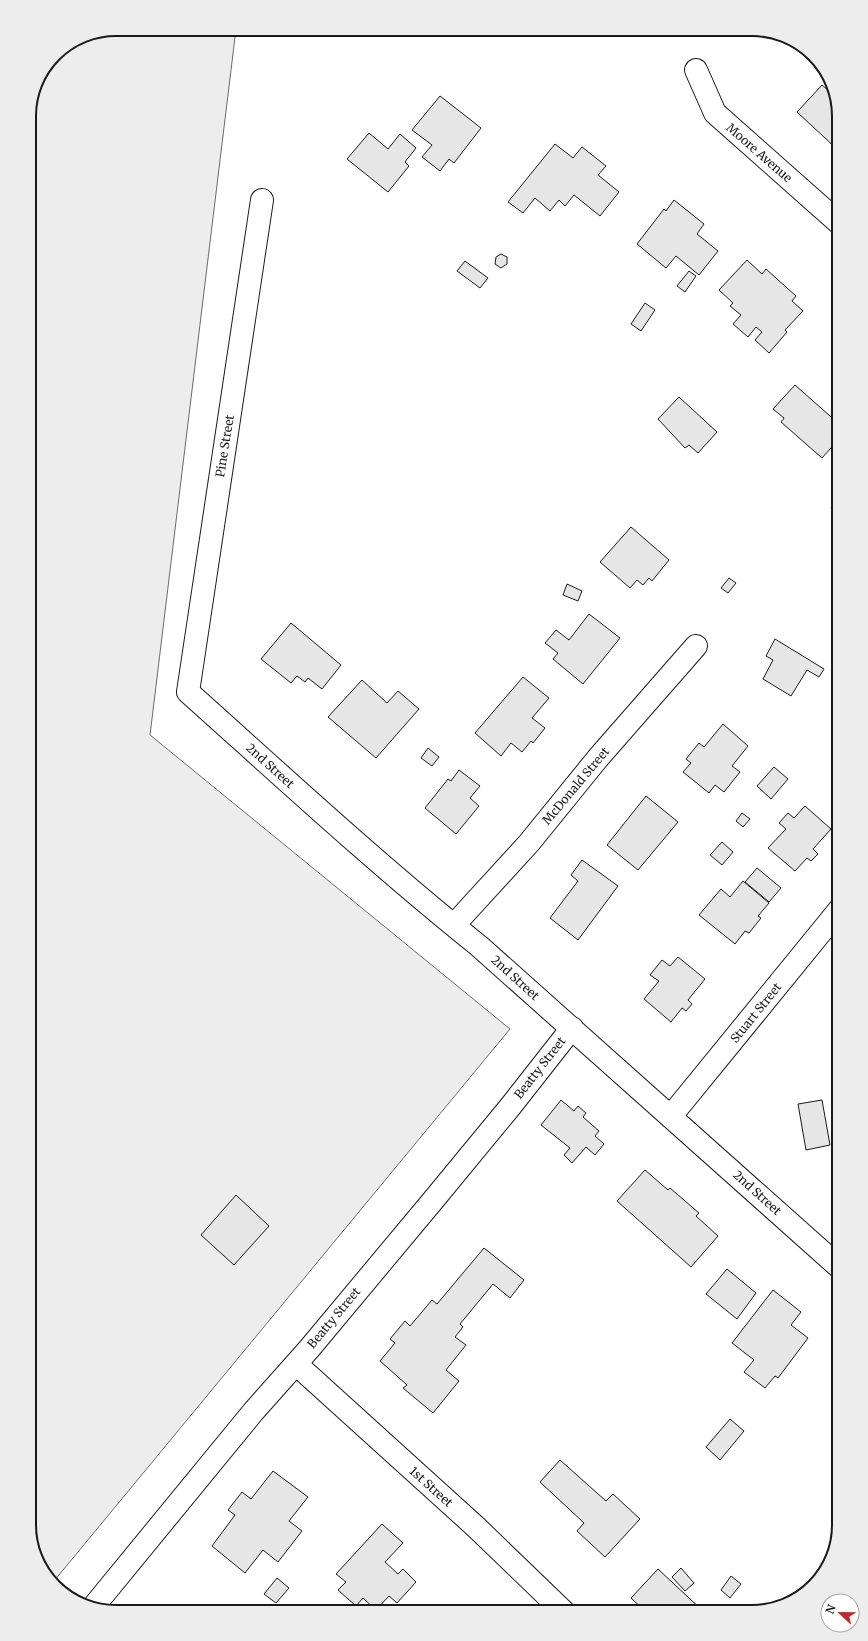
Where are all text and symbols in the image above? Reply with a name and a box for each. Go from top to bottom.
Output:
street label: Moore Avenue [723,120,795,185]
street label: Pine Street [212,413,237,478]
street label: 2nd Street [243,740,298,791]
street label: McDonald Street [539,744,613,827]
street label: 2nd Street [488,952,543,1003]
street label: Stuart Street [727,979,785,1046]
street label: Beatty Street [511,1033,569,1102]
street label: 2nd Street [730,1167,785,1218]
street label: Beatty Street [304,1284,364,1351]
street label: 1st Street [407,1463,456,1510]
north arrow [820,1593,860,1633]
text: N [823,1602,839,1616]

